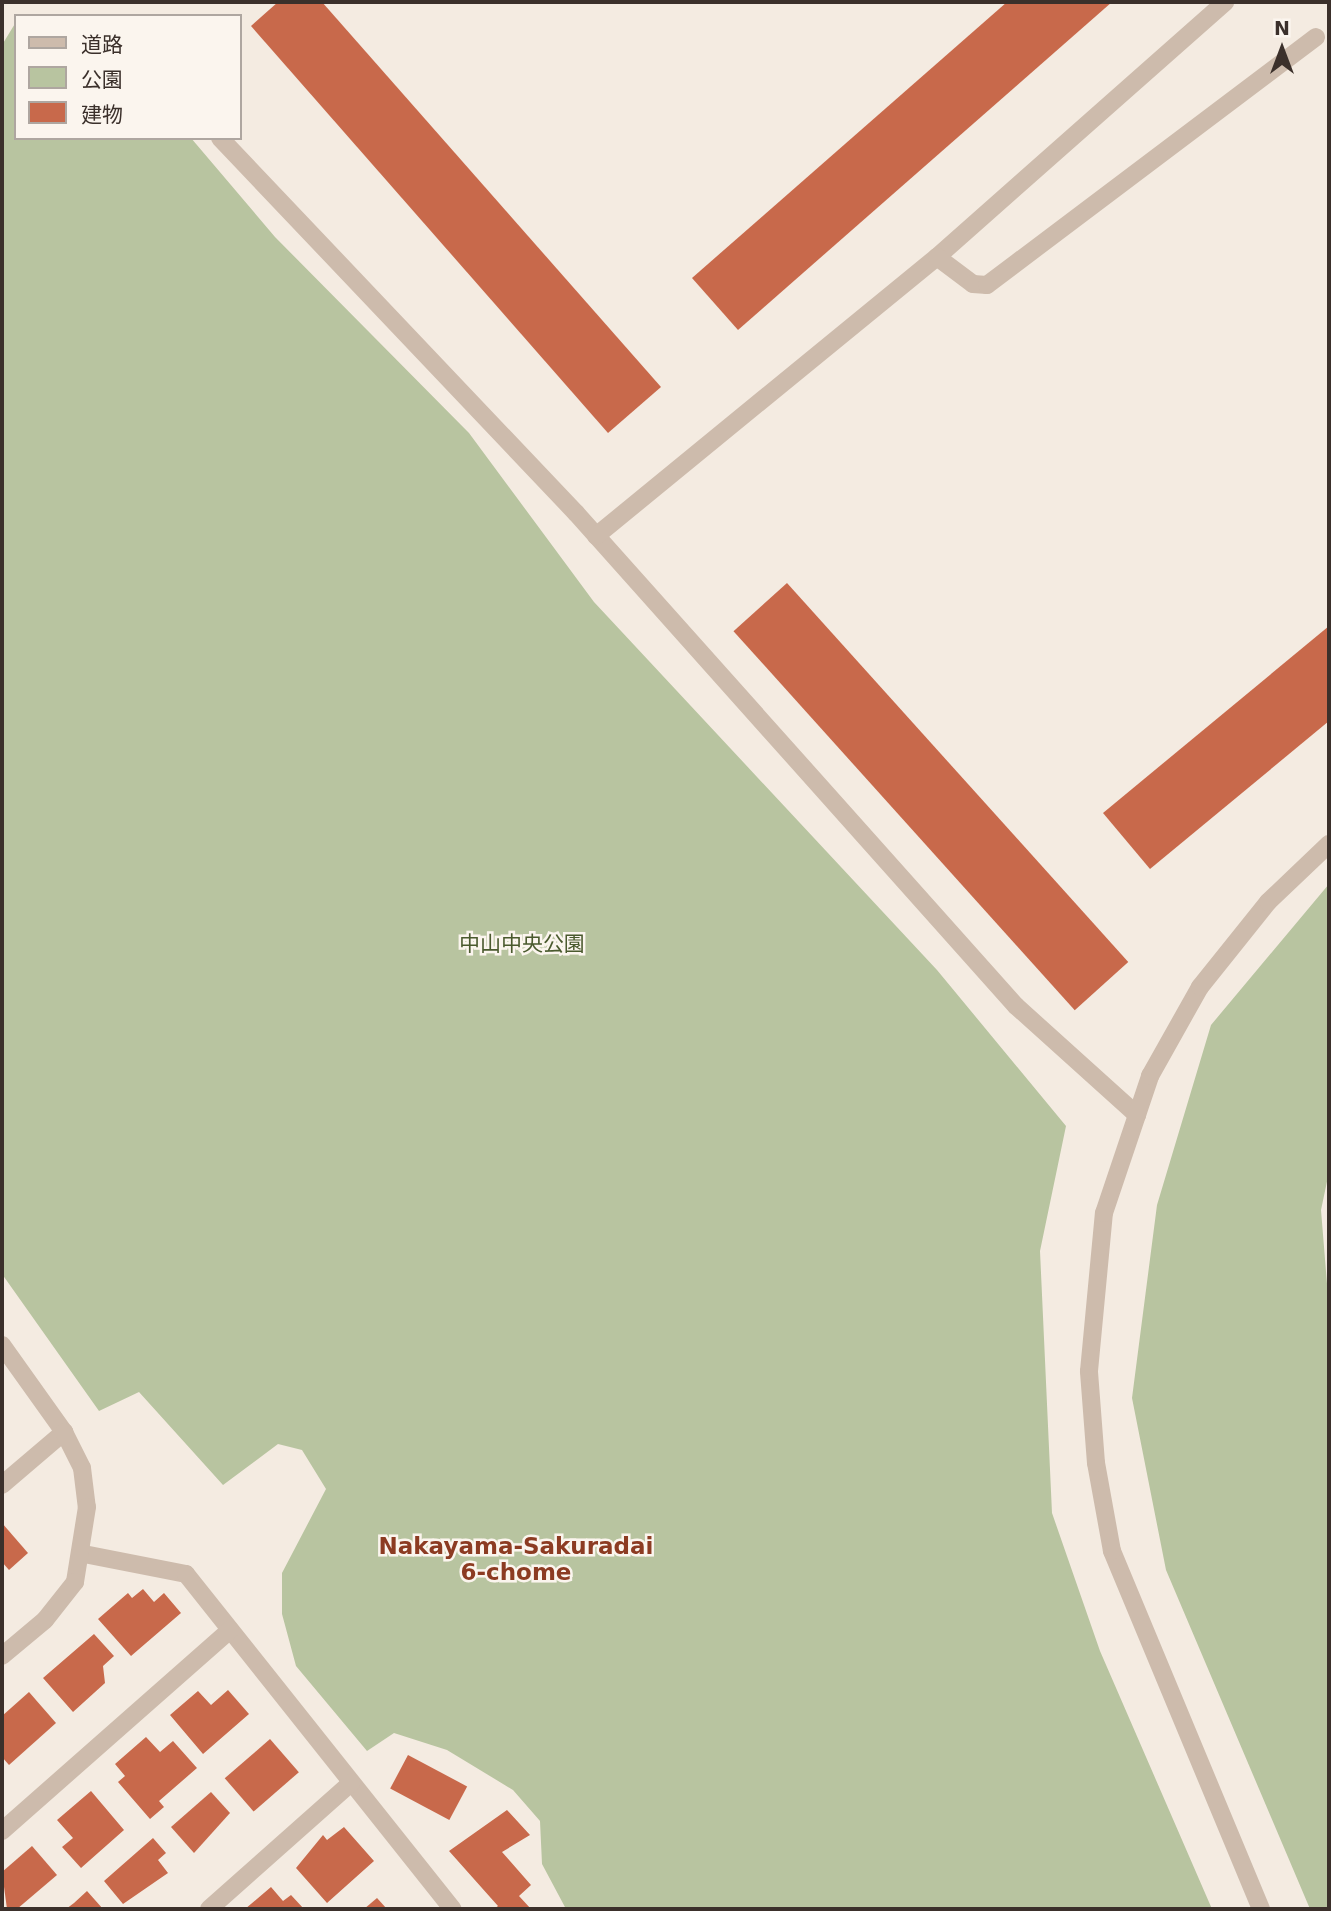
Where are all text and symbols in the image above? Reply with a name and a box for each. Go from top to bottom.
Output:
legend [14,14,242,140]
north arrow [1247,14,1317,84]
text: N [1274,17,1290,39]
text: 道路 [81,33,123,57]
text: 公園 [81,68,123,92]
text: 建物 [81,103,123,127]
park label: 中山中央公園 [459,931,585,957]
district label: Nakayama-Sakuradai 6-chome [379,1532,653,1586]

